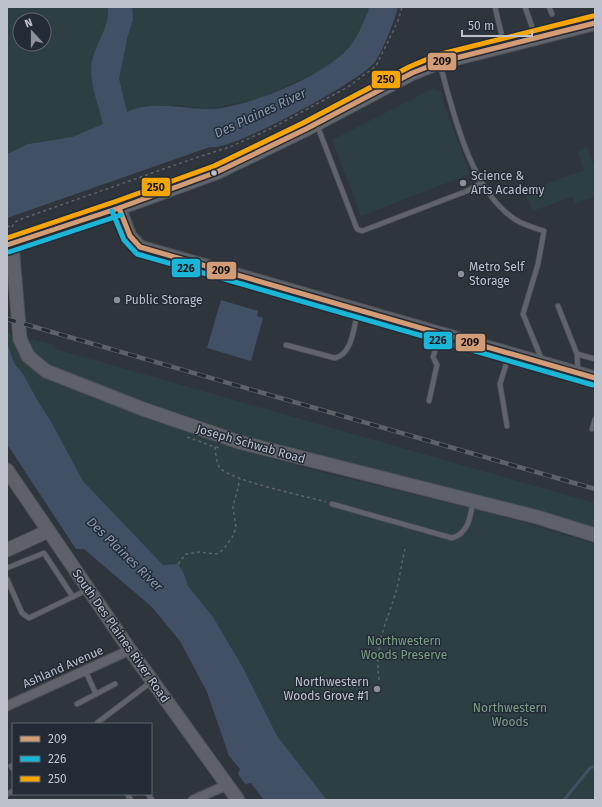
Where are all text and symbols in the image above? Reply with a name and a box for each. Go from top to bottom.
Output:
north arrow [12,12,52,52]
scale bar [462,12,532,38]
text: N [23,16,34,31]
text: 50 m [468,19,494,33]
line badge: 209 [427,52,457,71]
text: 209 [433,55,451,68]
line badge: 250 [371,70,401,89]
text: 250 [377,73,396,86]
water label: Des Plaines River [212,85,309,141]
unlabelled marker [209,168,219,178]
place label: Science & Arts Academy [471,169,545,197]
line badge: 250 [141,177,171,197]
marker: Science & Arts Academy [458,178,468,188]
text: 250 [147,181,166,194]
line badge: 226 [171,258,201,278]
place label: Metro Self Storage [469,260,525,288]
line badge: 209 [206,261,237,280]
text: 226 [177,262,195,275]
text: 209 [212,264,230,277]
marker: Metro Self Storage [456,269,466,279]
place label: Public Storage [125,293,203,307]
marker: Public Storage [112,295,122,305]
line badge: 226 [423,331,453,350]
line badge: 209 [455,333,486,352]
text: 226 [429,334,447,347]
text: 209 [461,336,479,349]
street label: Joseph Schwab Road [195,422,307,466]
water label: Des Plaines River [84,514,167,595]
street label: South Des Plaines River Road [70,567,172,705]
park label: Northwestern Woods Preserve [361,634,447,662]
street label: Ashland Avenue [21,643,105,691]
place label: Northwestern Woods Grove #1 [283,675,369,703]
marker: Northwestern Woods Grove #1 [372,684,382,694]
park label: Northwestern Woods [473,701,547,729]
legend [12,723,152,795]
text: 209 [48,732,67,746]
text: 226 [48,752,66,766]
text: 250 [48,772,67,786]

